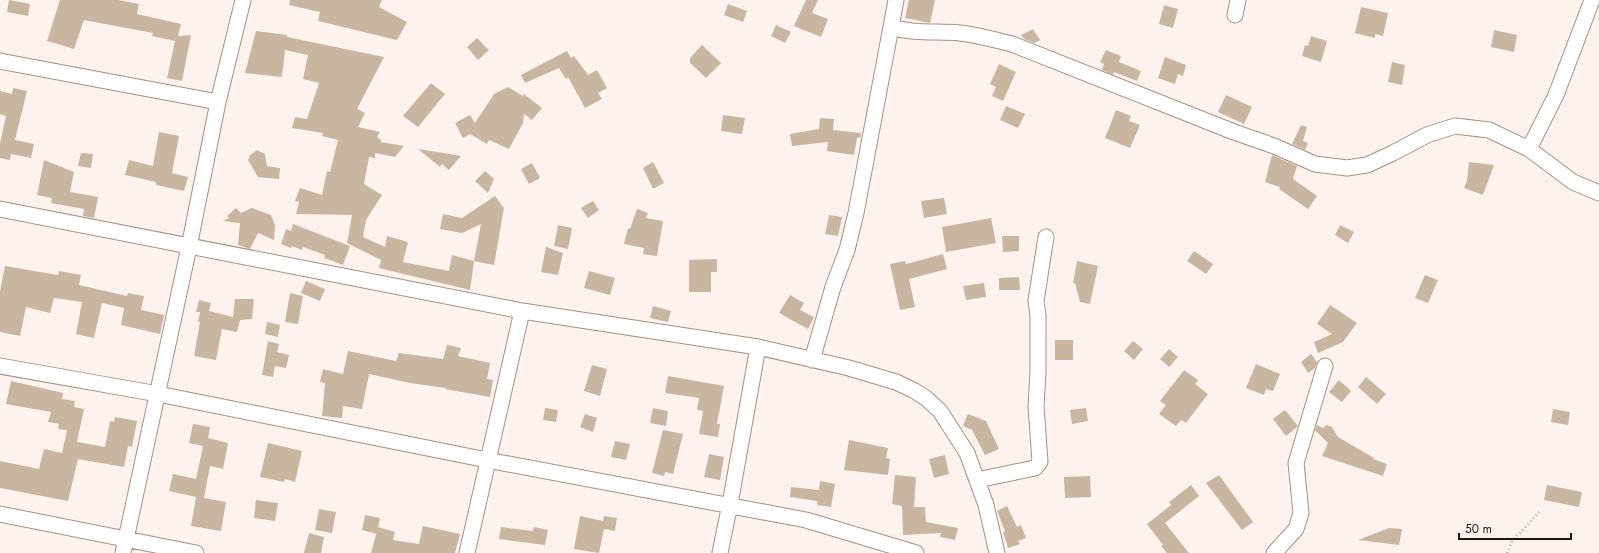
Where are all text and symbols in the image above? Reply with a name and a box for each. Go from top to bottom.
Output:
scale bar [1459,515,1571,541]
text: 50 m [1465,520,1492,538]

